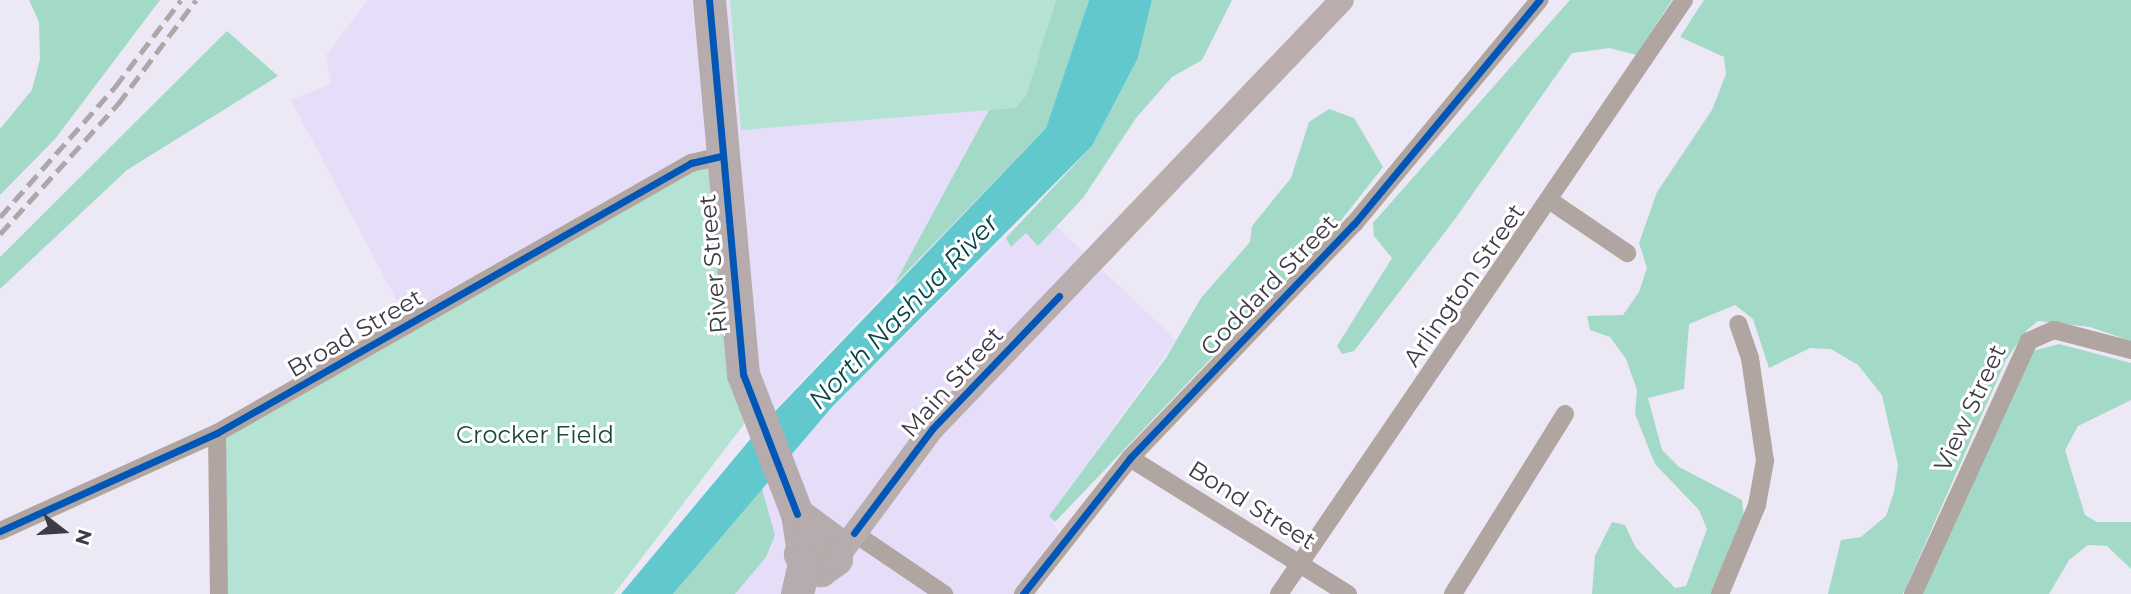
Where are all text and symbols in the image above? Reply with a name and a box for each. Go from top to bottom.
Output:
street label: River Street [693,193,733,335]
street label: Arlington Street [1397,198,1531,372]
water label: North Nashua River [803,208,1005,416]
street label: Goddard Street [1194,209,1344,361]
street label: Broad Street [282,283,428,383]
street label: Main Street [895,321,1009,443]
street label: View Street [1928,340,2012,476]
park label: Crocker Field [456,421,614,449]
street label: Bond Street [1183,455,1321,555]
north arrow [28,496,98,566]
text: N [70,527,97,548]

